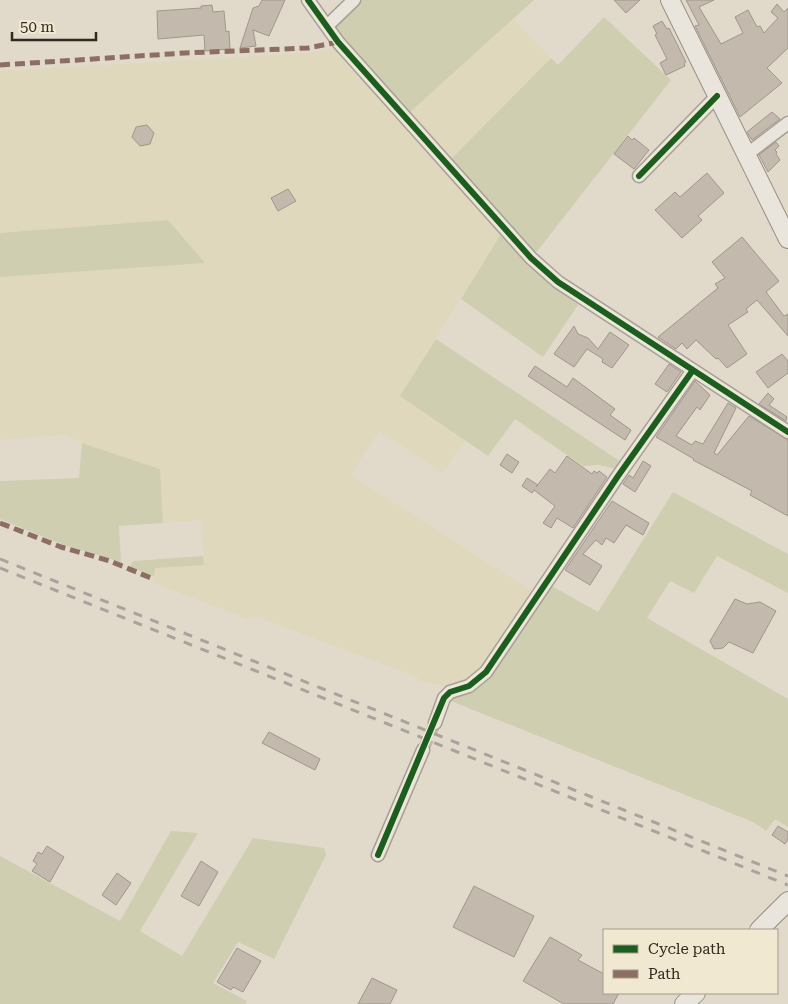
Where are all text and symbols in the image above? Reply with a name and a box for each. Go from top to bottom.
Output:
scale bar [12,10,96,42]
text: 50 m [20,18,55,36]
legend [603,929,778,994]
text: Cycle path [648,940,726,958]
text: Path [648,965,681,983]

